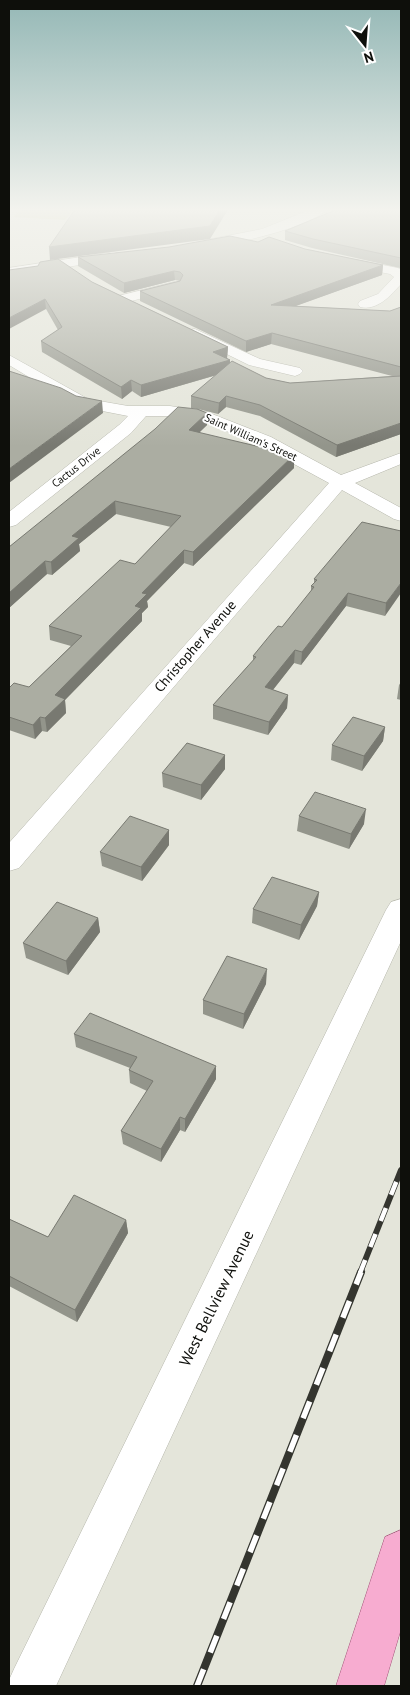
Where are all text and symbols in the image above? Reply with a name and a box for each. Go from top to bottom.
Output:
north arrow [340,20,390,70]
text: N [362,47,376,67]
street label: Saint William's Street [203,410,300,464]
street label: Cactus Drive [49,443,104,490]
street label: Christopher Avenue [150,596,240,696]
street label: West Bellview Avenue [174,1227,258,1369]

